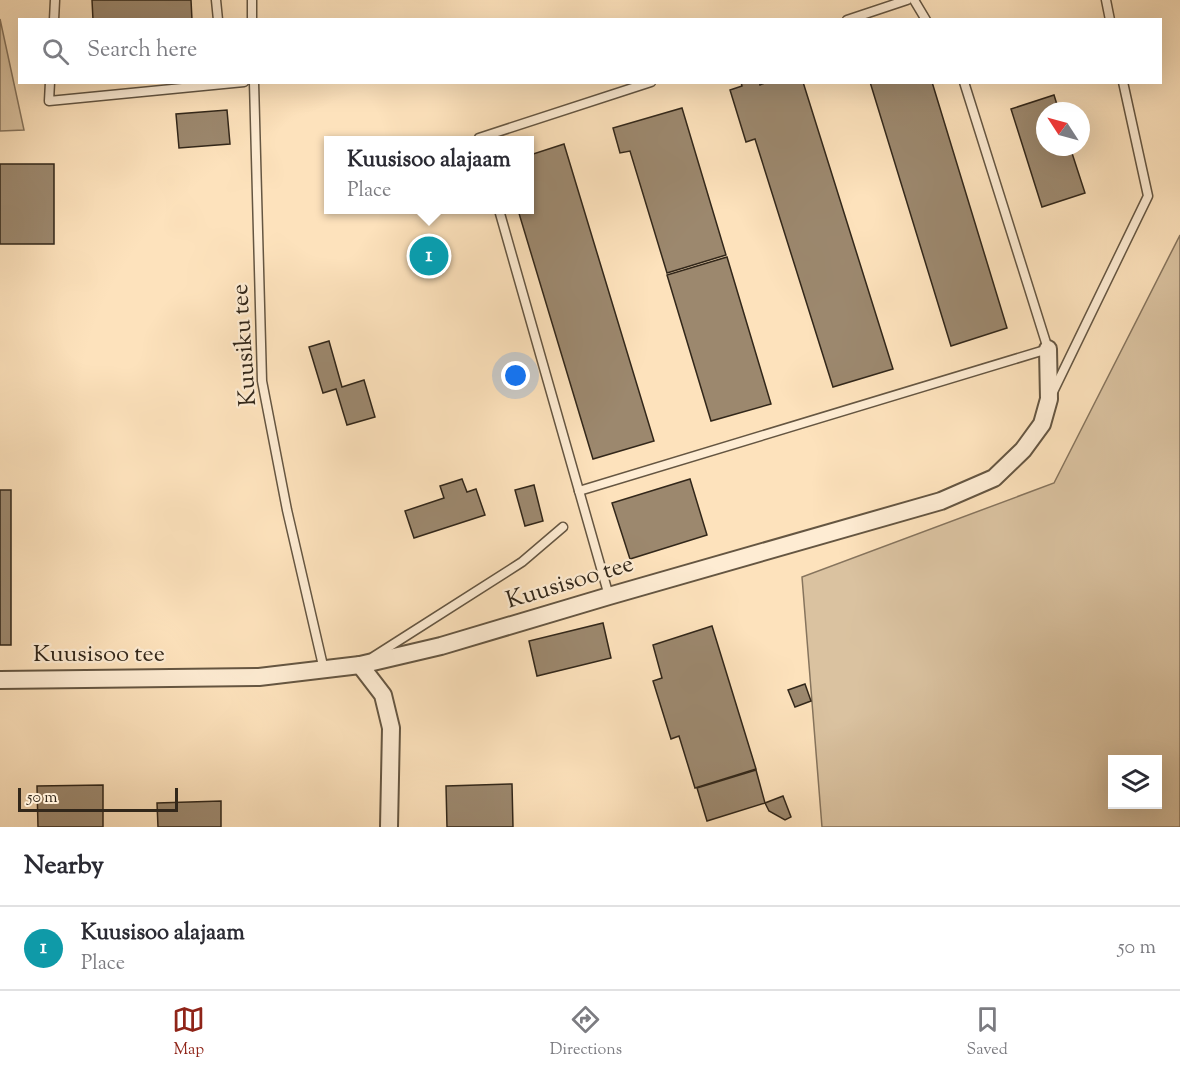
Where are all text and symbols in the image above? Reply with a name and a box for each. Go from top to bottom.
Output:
search box [18,18,1162,84]
icon: search [39,35,72,68]
text: Search here [87,35,197,67]
north arrow [1036,102,1090,156]
popup [324,136,534,214]
text: Kuusisoo alajaam [347,145,511,177]
text: Place [347,177,391,206]
pin: 1 [410,234,448,278]
street label: Kuusiku tee [224,283,266,407]
your location [501,361,530,390]
street label: Kuusisoo tee [502,547,638,619]
street label: Kuusisoo tee [33,638,165,672]
map controls [1108,755,1162,809]
button: layers [1108,755,1162,809]
scale bar [18,785,178,812]
text: 50 m [27,787,58,810]
text: Nearby [24,848,104,885]
text: Kuusisoo alajaam [81,918,245,950]
text: 1 [40,934,47,963]
text: 50 m [1118,934,1156,963]
text: Place [81,950,125,979]
tab: Map [172,1003,205,1062]
tab: Directions [550,1003,622,1062]
tab: Saved [967,1003,1008,1062]

